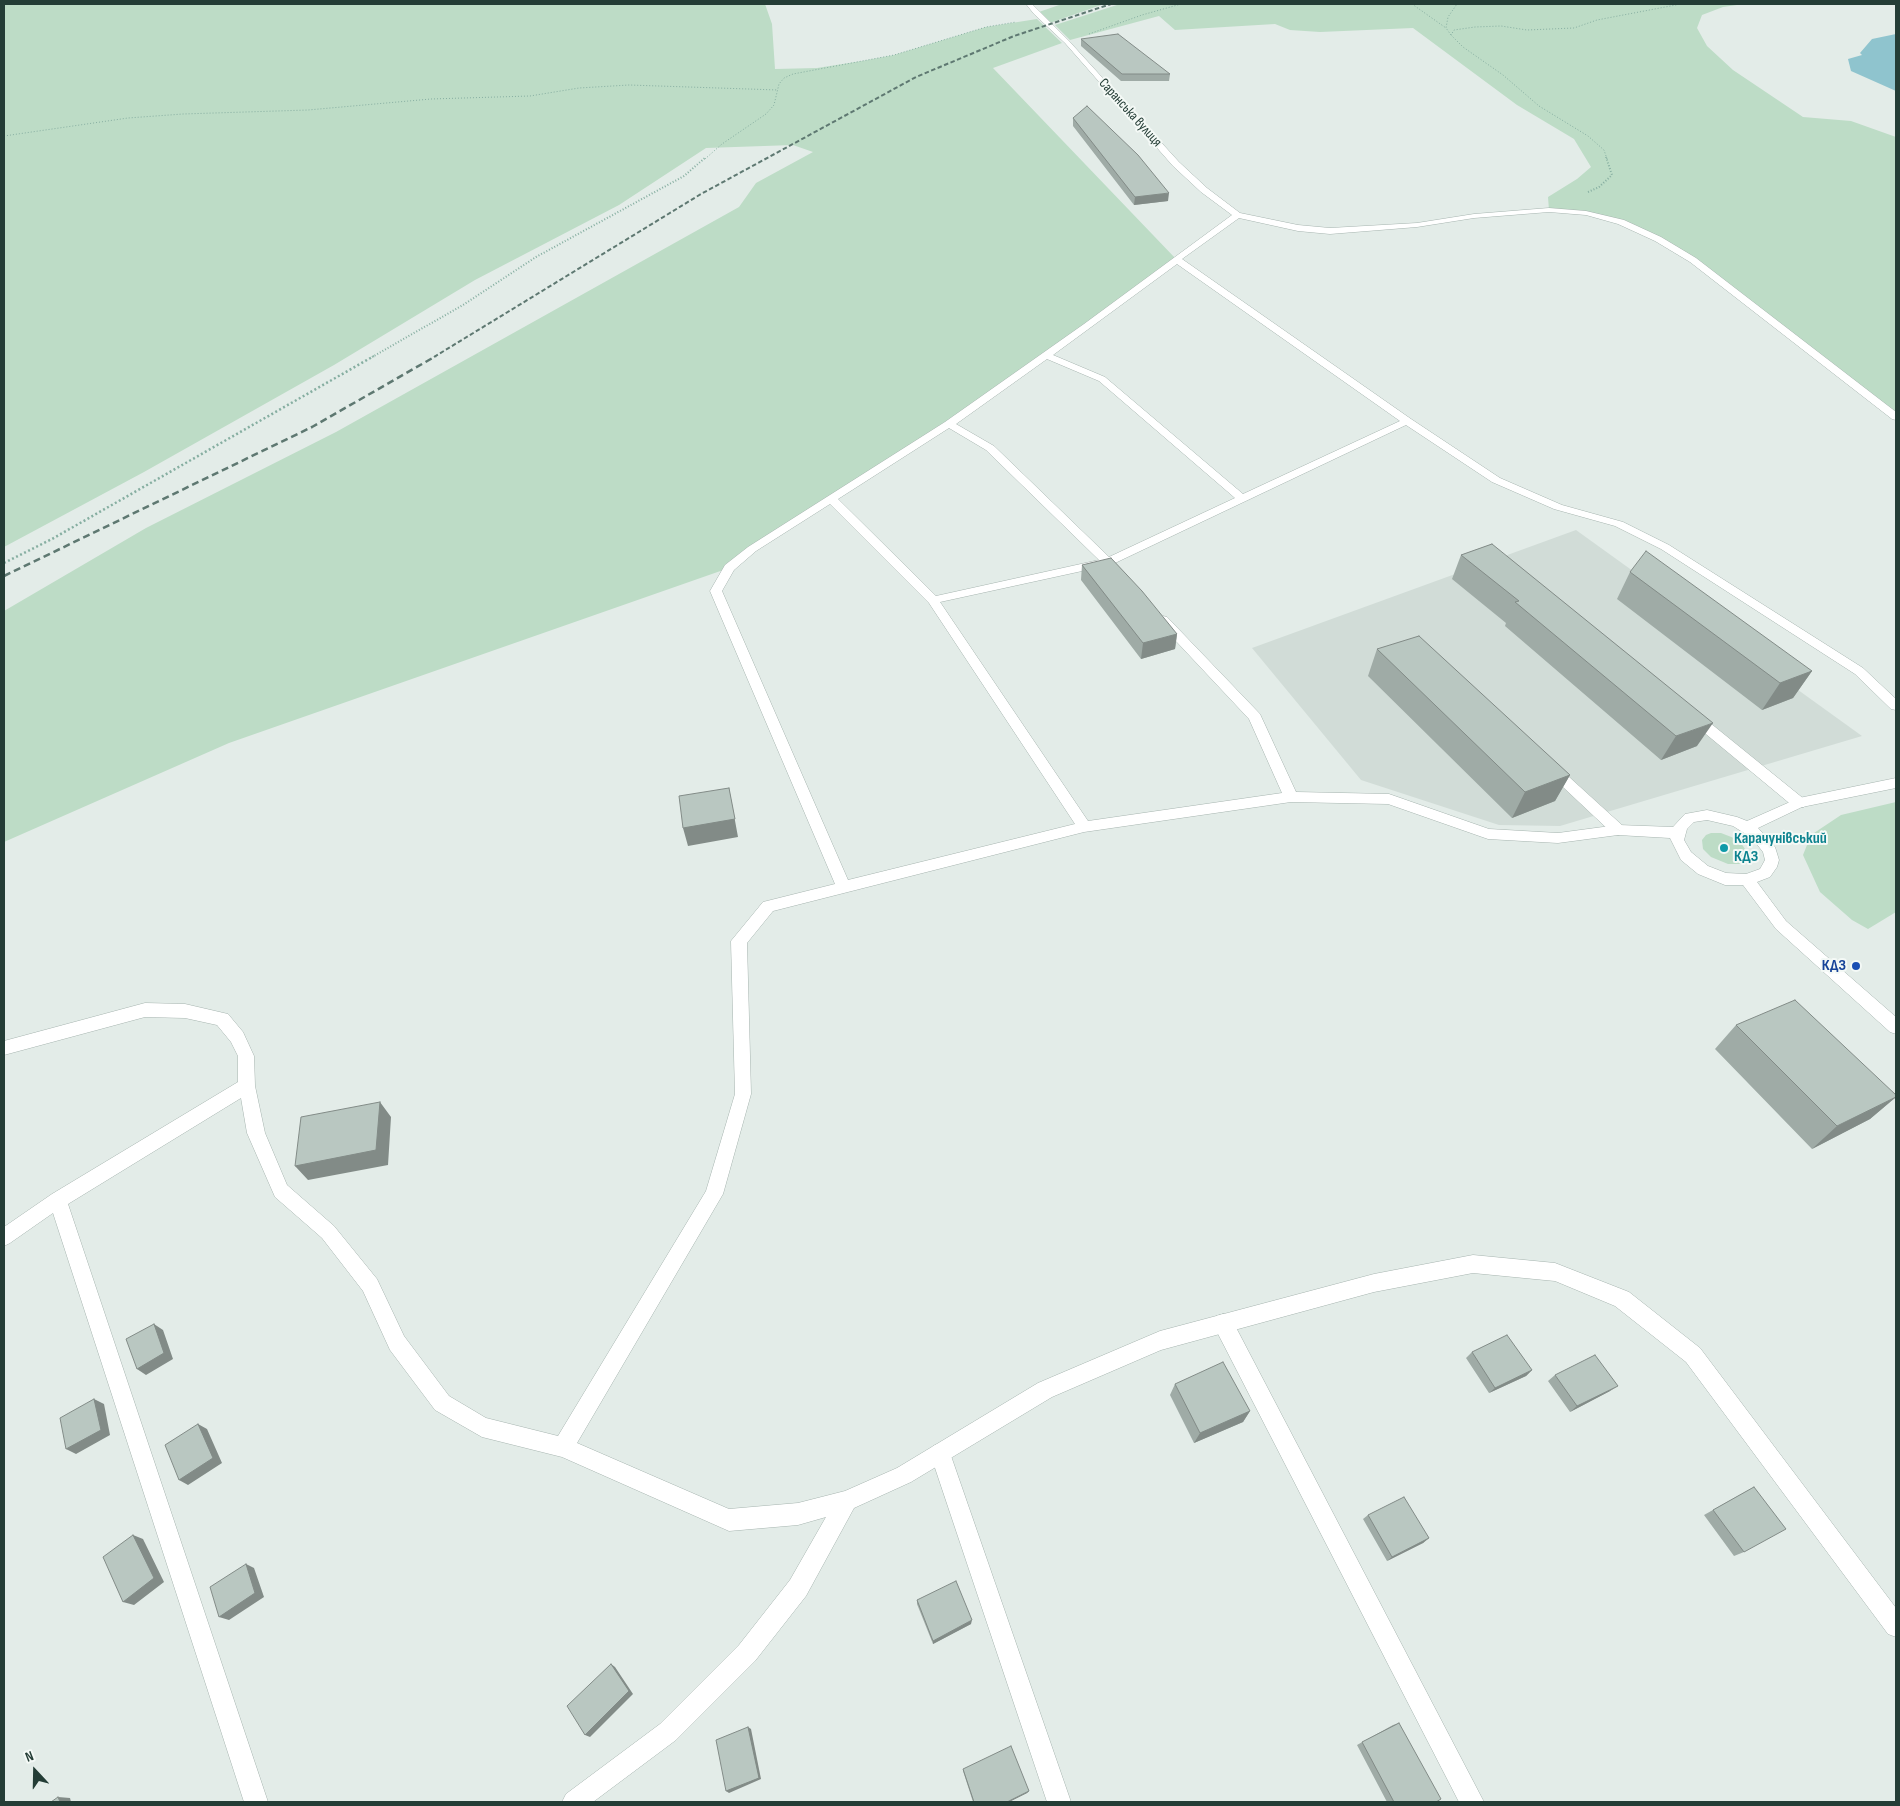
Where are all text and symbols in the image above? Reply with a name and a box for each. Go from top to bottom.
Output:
street label: Саранська вулиця [1095,75,1165,151]
place label: Карачунівський КДЗ [1734,829,1827,867]
marker: Карачунівський КДЗ [1718,842,1730,854]
place label: КДЗ [1822,956,1846,976]
marker: КДЗ [1850,960,1862,972]
north arrow [10,1746,60,1796]
text: N [23,1747,36,1766]

